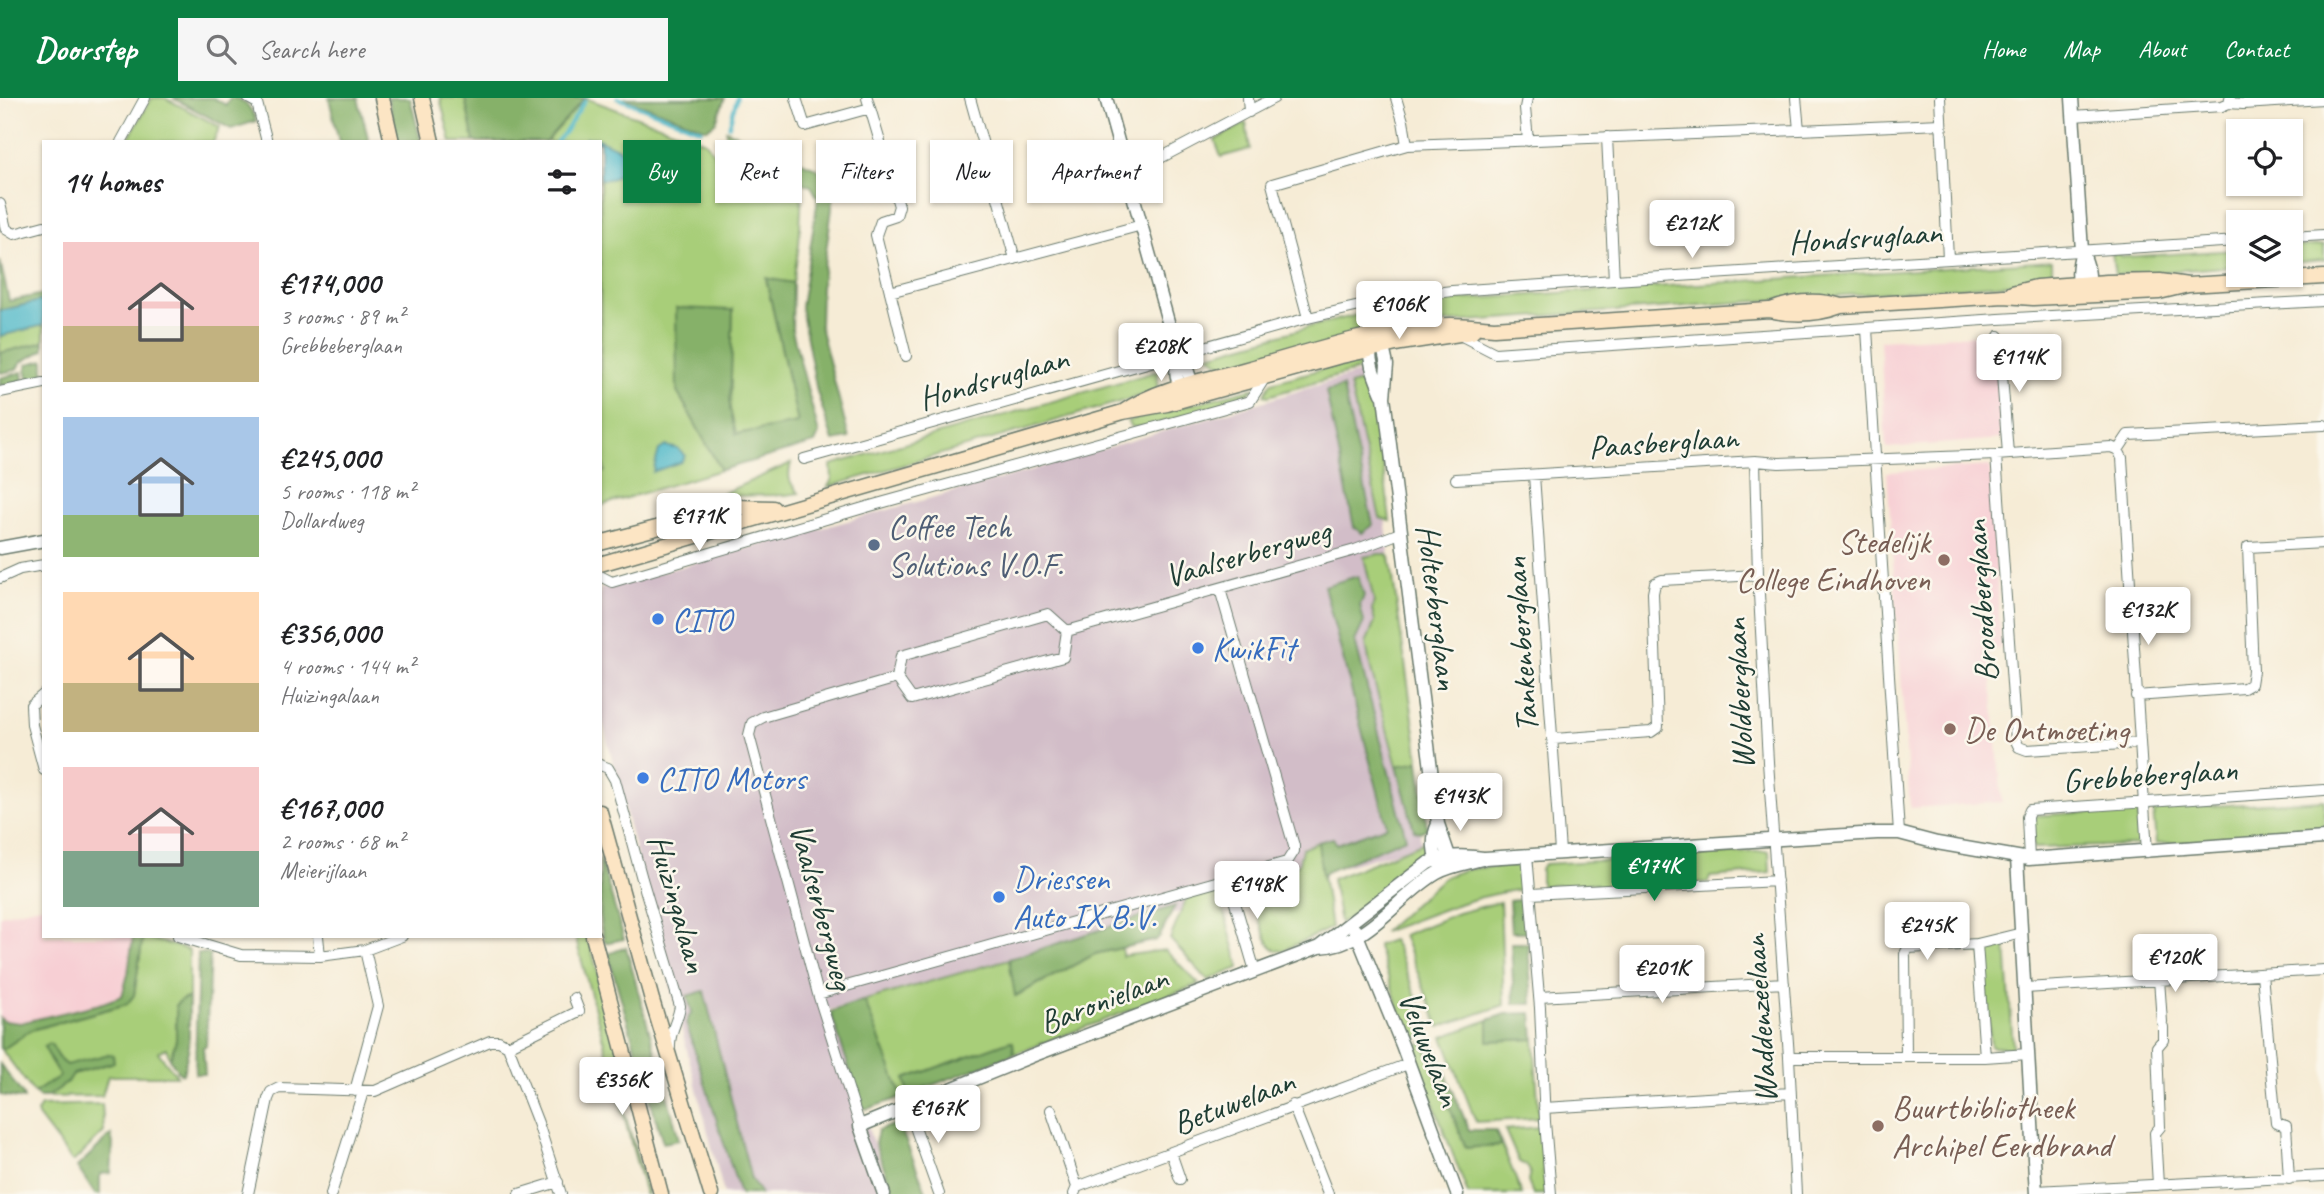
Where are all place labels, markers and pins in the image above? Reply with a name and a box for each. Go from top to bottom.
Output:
pin: €212K [1643,200,1741,260]
pin: €106K [1350,282,1448,341]
pin: €208K [1112,324,1210,383]
pin: €114K [1970,334,2068,394]
pin: €171K [650,494,748,553]
place label: Coffee Tech Solutions V.O.F. [888,506,1064,586]
place label: Stedelijk College Eindhoven [1736,521,1932,601]
marker: Coffee Tech Solutions V.O.F. [866,537,882,553]
marker: Stedelijk College Eindhoven [1936,552,1952,568]
pin: €132K [2099,588,2197,647]
place label: CITO [672,599,735,641]
marker: CITO [650,611,666,627]
place label: KwikFit [1212,628,1299,670]
marker: KwikFit [1190,640,1206,656]
place label: De Ontmoeting [1964,709,2131,751]
marker: De Ontmoeting [1942,721,1958,737]
place label: CITO Motors [657,758,808,800]
marker: CITO Motors [635,770,651,786]
pin: €143K [1411,774,1509,833]
pin: €174K [1605,844,1703,903]
place label: Driessen Auto IX B.V. [1013,858,1157,938]
pin: €148K [1208,862,1306,921]
marker: Driessen Auto IX B.V. [991,889,1007,905]
pin: €245K [1878,902,1976,962]
pin: €120K [2126,934,2224,994]
pin: €201K [1613,946,1711,1005]
pin: €356K [573,1058,671,1117]
pin: €167K [889,1086,987,1145]
place label: Buurtbibliotheek Archipel Eerdbrand [1892,1087,2116,1167]
marker: Buurtbibliotheek Archipel Eerdbrand [1870,1118,1886,1134]

